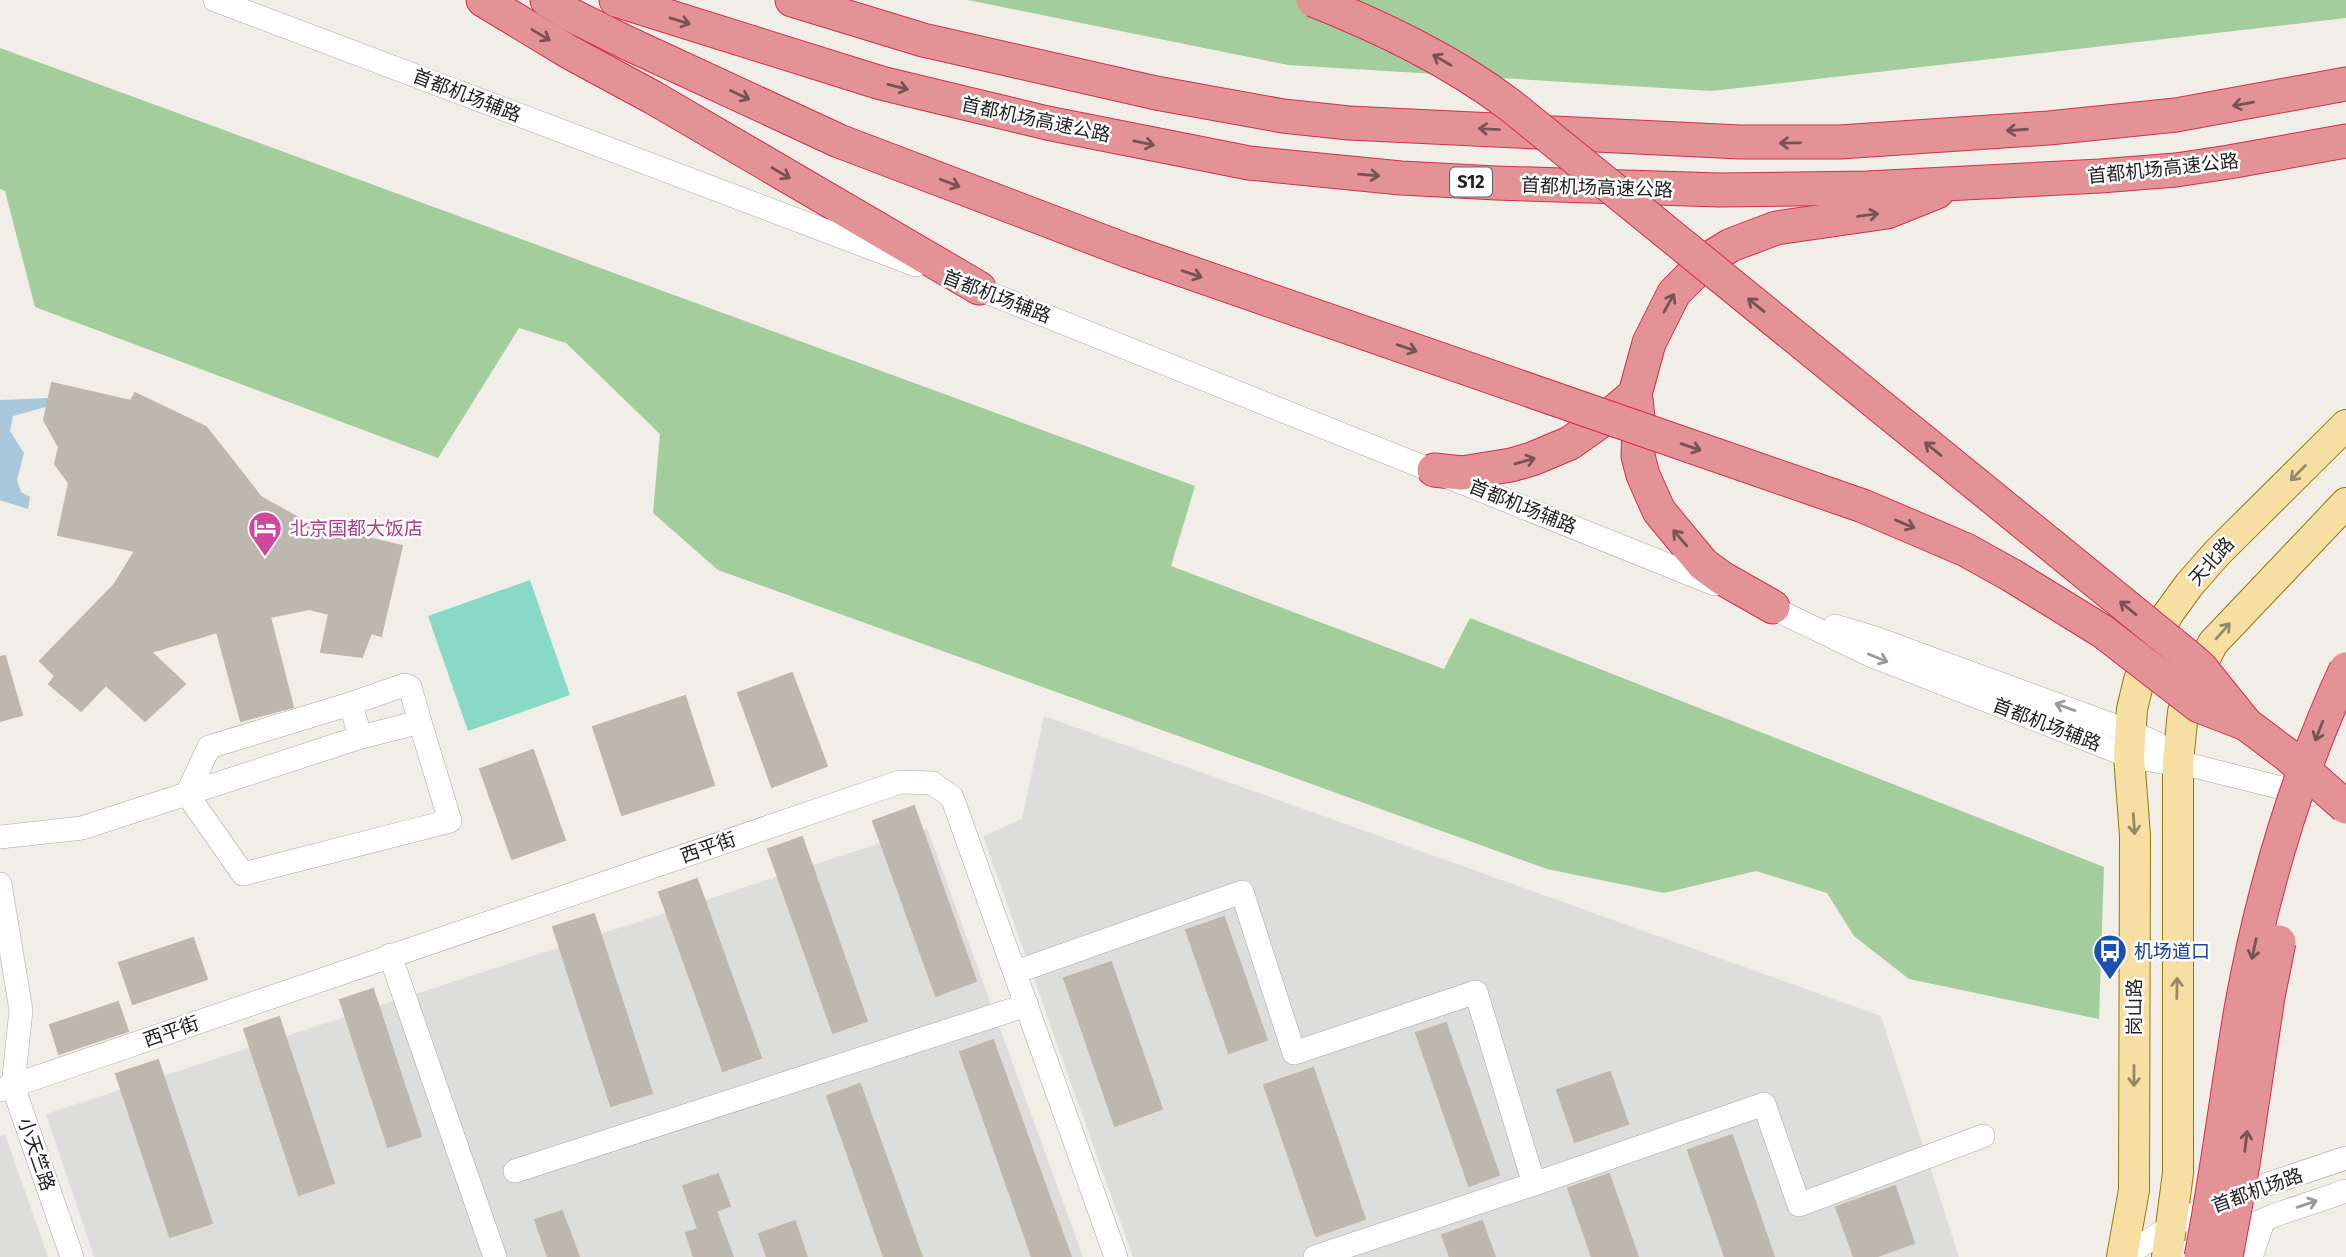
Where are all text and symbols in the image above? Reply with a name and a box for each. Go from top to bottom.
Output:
one-way arrow [669,16,691,28]
one-way arrow [531,29,551,43]
one-way arrow [1433,53,1453,67]
street label: 首都机场辅路 [409,64,524,127]
one-way arrow [886,81,909,94]
one-way arrow [729,89,750,102]
street label: 首都机场高速公路 [959,92,1113,147]
one-way arrow [2232,98,2255,111]
one-way arrow [1478,123,1501,136]
one-way arrow [2006,124,2029,137]
one-way arrow [1132,136,1155,150]
one-way arrow [1778,136,1801,150]
street label: 首都机场高速公路 [2086,149,2240,188]
one-way arrow [771,166,791,180]
road number: S12 [1450,168,1492,196]
one-way arrow [1357,169,1380,182]
street label: 首都机场高速公路 [1521,173,1673,202]
one-way arrow [938,178,960,190]
one-way arrow [1856,209,1879,222]
street label: 首都机场辅路 [939,265,1054,328]
one-way arrow [1181,269,1203,281]
one-way arrow [1663,293,1676,314]
one-way arrow [1748,298,1766,313]
one-way arrow [1396,343,1418,355]
one-way arrow [1924,441,1942,457]
one-way arrow [1680,442,1702,454]
one-way arrow [1514,454,1536,467]
one-way arrow [2289,464,2306,481]
street label: 首都机场辅路 [1466,474,1580,538]
hotel icon: 北京国都大饭店 [246,509,284,558]
place label: 北京国都大饭店 [290,517,423,540]
one-way arrow [1894,518,1916,531]
one-way arrow [1672,529,1688,547]
street label: 天北路 [2184,532,2239,590]
one-way arrow [2120,600,2138,616]
one-way arrow [2215,622,2231,640]
one-way arrow [1867,653,1889,666]
street label: 首都机场辅路 [1989,693,2104,756]
one-way arrow [2055,700,2077,712]
one-way arrow [2311,720,2324,742]
one-way arrow [2128,812,2141,835]
street label: 西平街 [677,827,739,868]
bus stop icon: 机场道口 [2091,932,2129,981]
one-way arrow [2246,937,2260,960]
place label: 机场道口 [2134,940,2210,963]
one-way arrow [2170,977,2184,1000]
street label: 岗山路 [2123,978,2146,1036]
street label: 西平街 [140,1011,202,1052]
one-way arrow [2127,1064,2141,1087]
street label: 小天竺路 [13,1114,60,1194]
one-way arrow [2240,1131,2253,1153]
street label: 首都机场路 [2209,1163,2306,1218]
one-way arrow [2296,1197,2318,1209]

